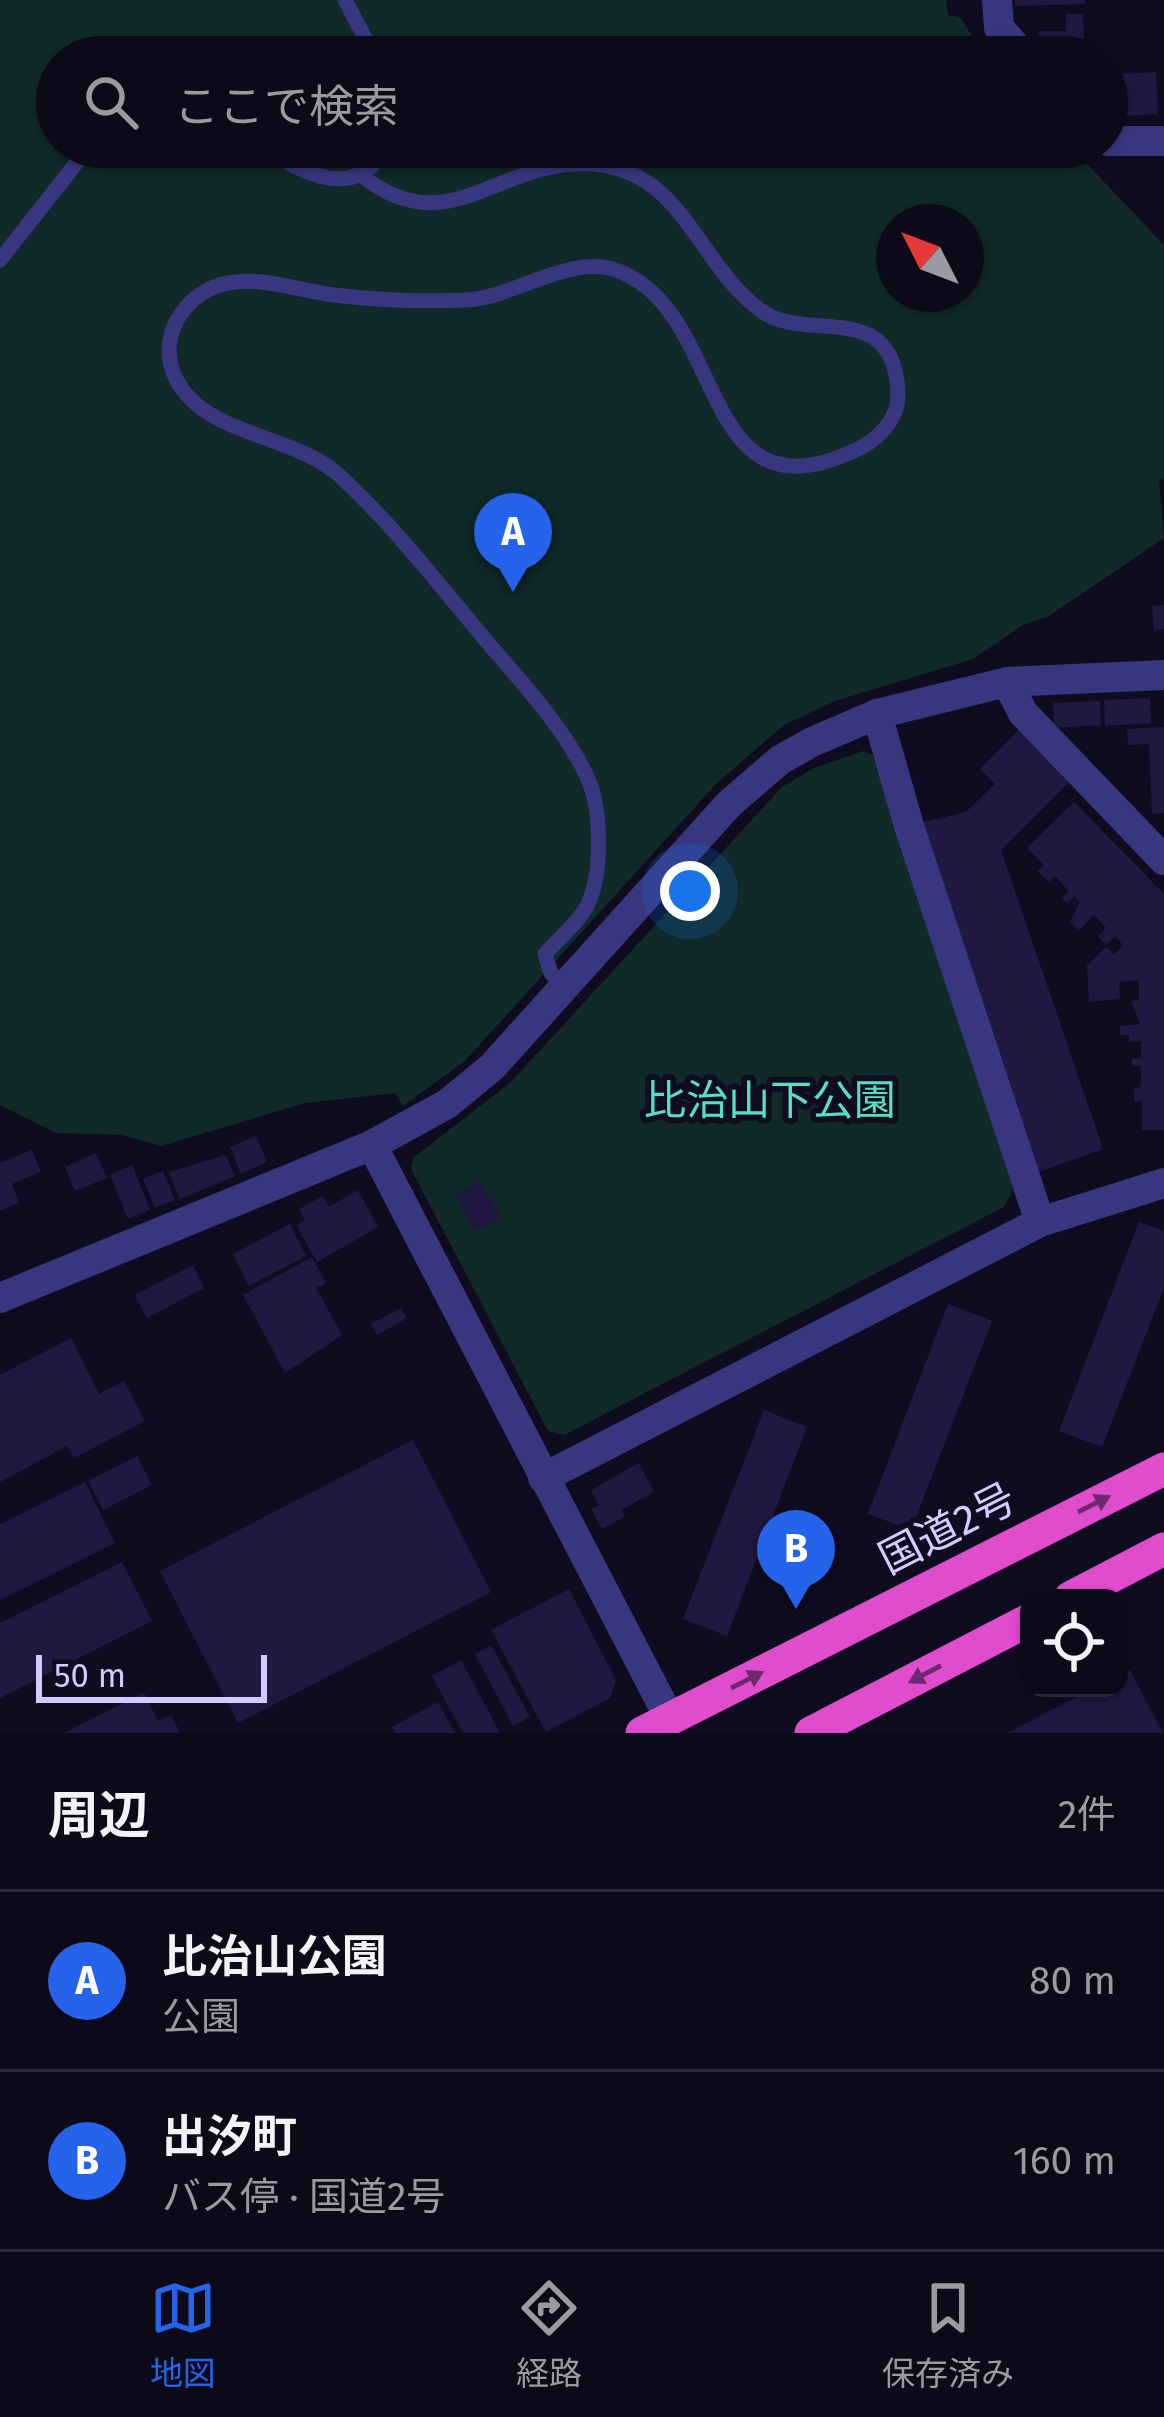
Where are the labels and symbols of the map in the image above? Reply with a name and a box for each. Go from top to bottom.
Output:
north arrow [876,204,984,312]
pin: A [474,493,552,592]
your location [660,861,720,921]
park label: 比治山下公園 [644,1076,896,1126]
street label: 国道2号 [871,1473,1024,1584]
one-way arrow [1077,1495,1112,1515]
pin: B [757,1510,835,1609]
scale bar [36,1649,267,1702]
one-way arrow [908,1663,943,1683]
one-way arrow [729,1671,764,1691]

